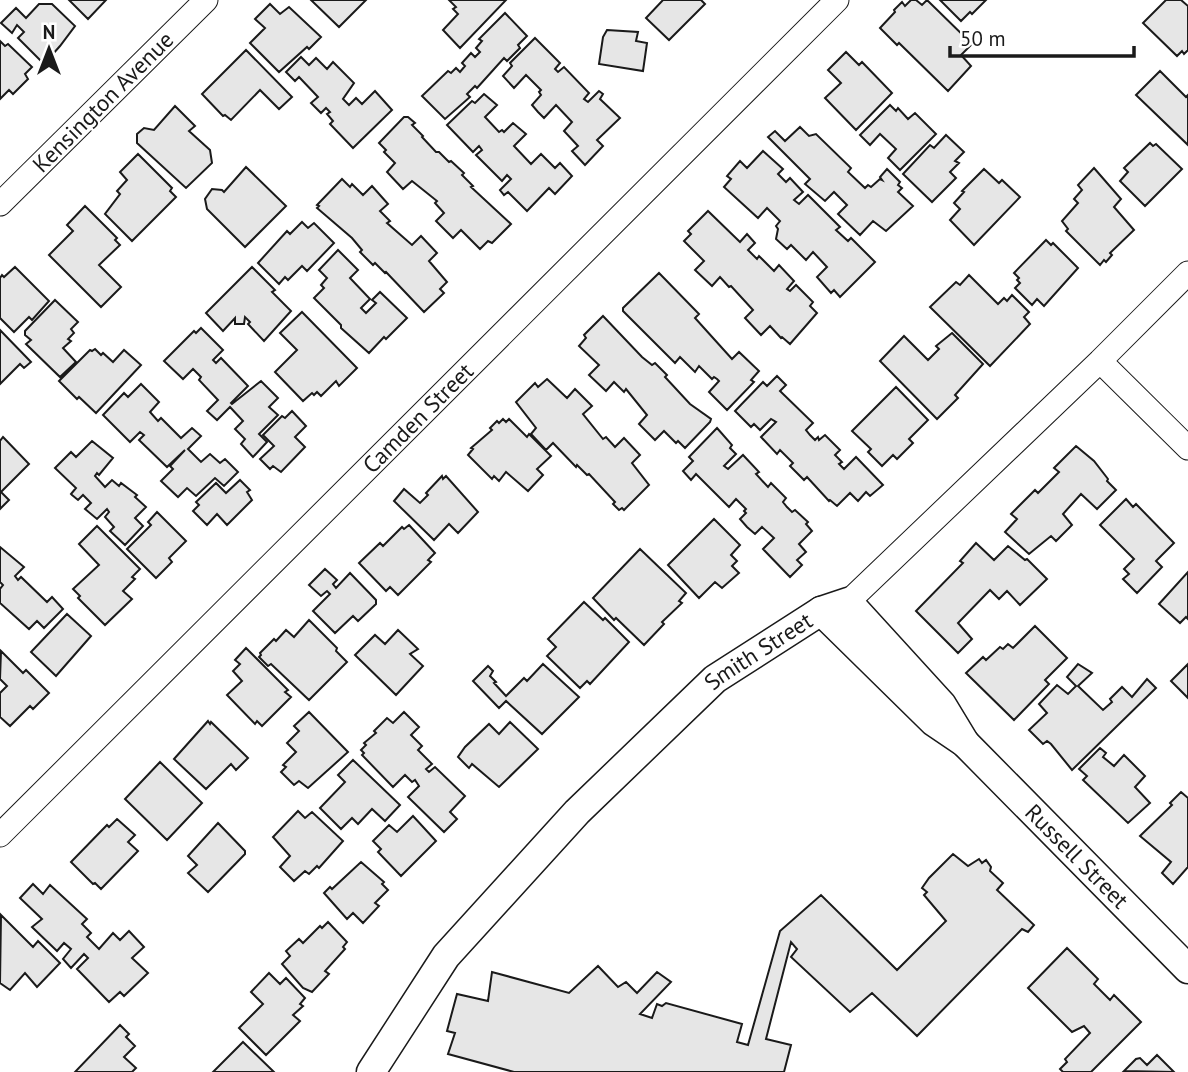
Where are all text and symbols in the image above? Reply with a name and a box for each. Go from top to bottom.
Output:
north arrow [14,14,84,84]
scale bar [950,14,1134,58]
text: N [43,20,55,44]
street label: Kensington Avenue [26,25,179,178]
text: 50 m [960,25,1006,52]
street label: Camden Street [356,356,479,479]
street label: Smith Street [698,605,818,696]
street label: Russell Street [1019,798,1135,914]

